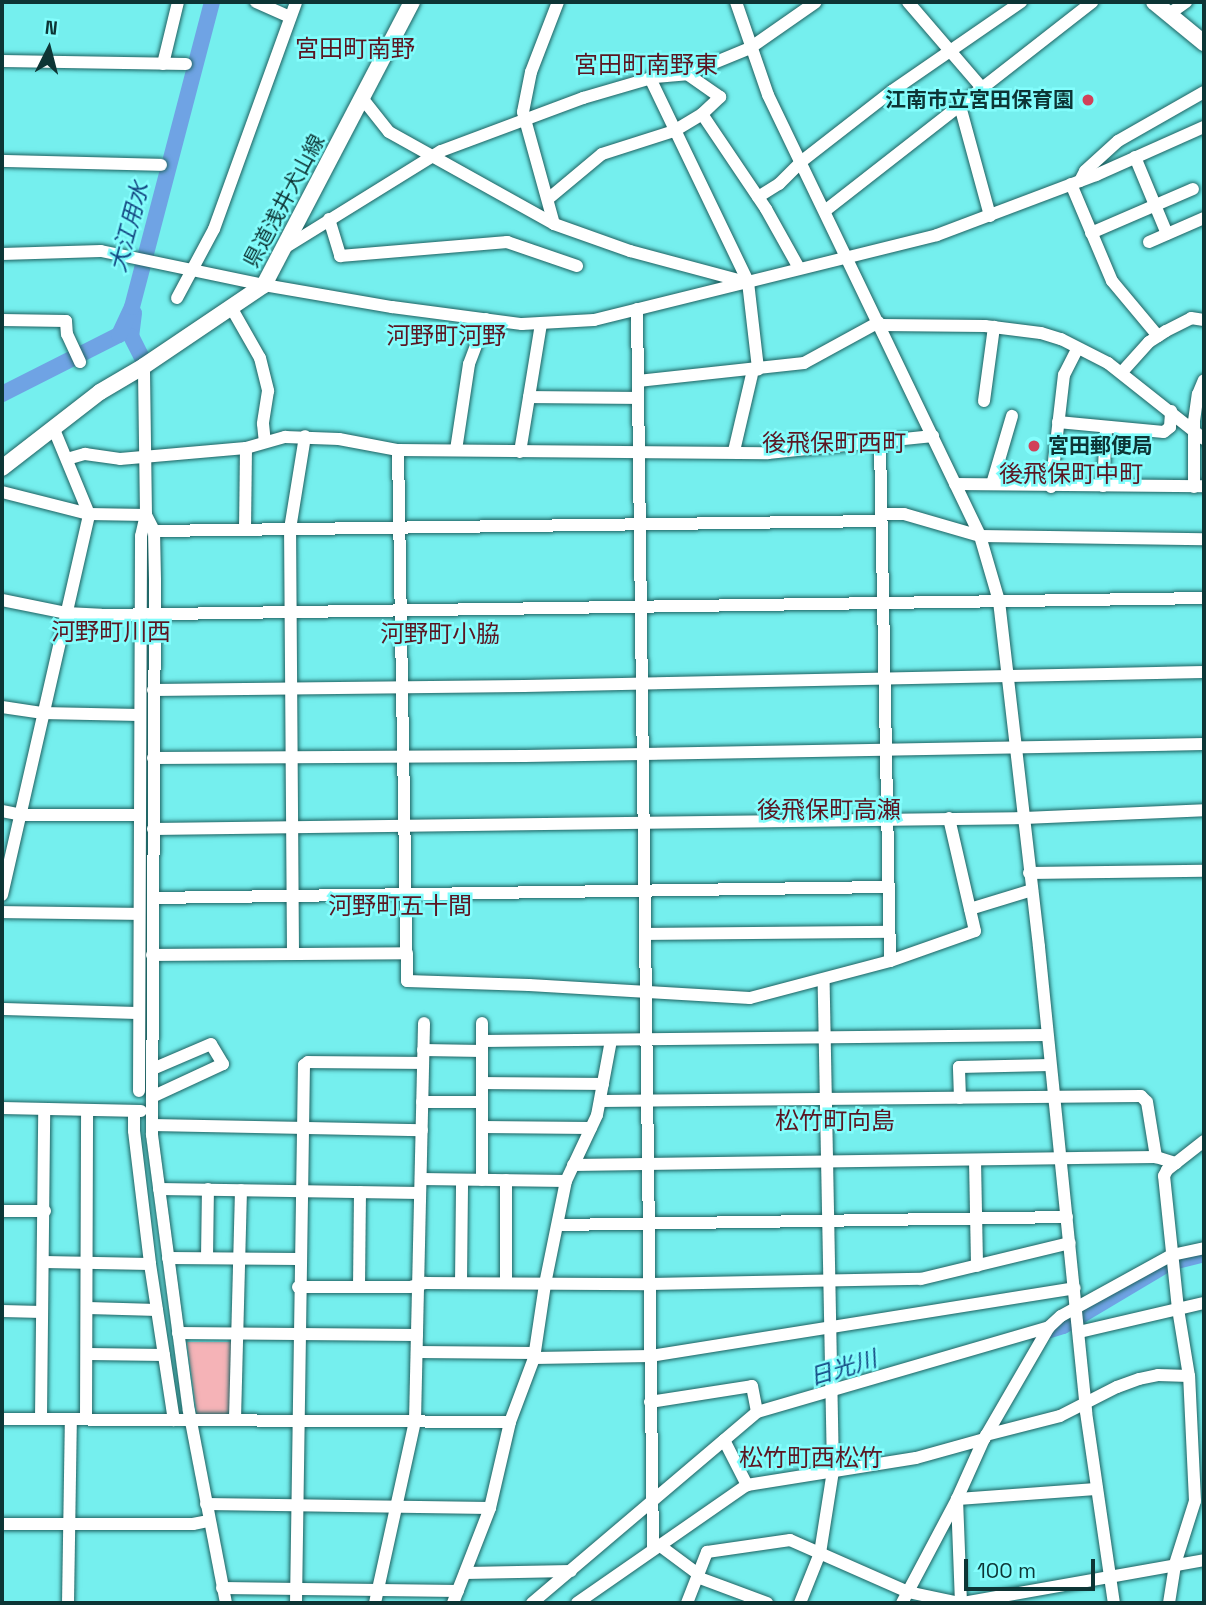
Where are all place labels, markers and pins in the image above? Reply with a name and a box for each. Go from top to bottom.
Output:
place label: 江南市立宮田保育園 [885,87,1074,113]
marker: 江南市立宮田保育園 [1080,92,1096,108]
place label: 宮田郵便局 [1048,433,1153,459]
marker: 宮田郵便局 [1026,438,1042,454]

